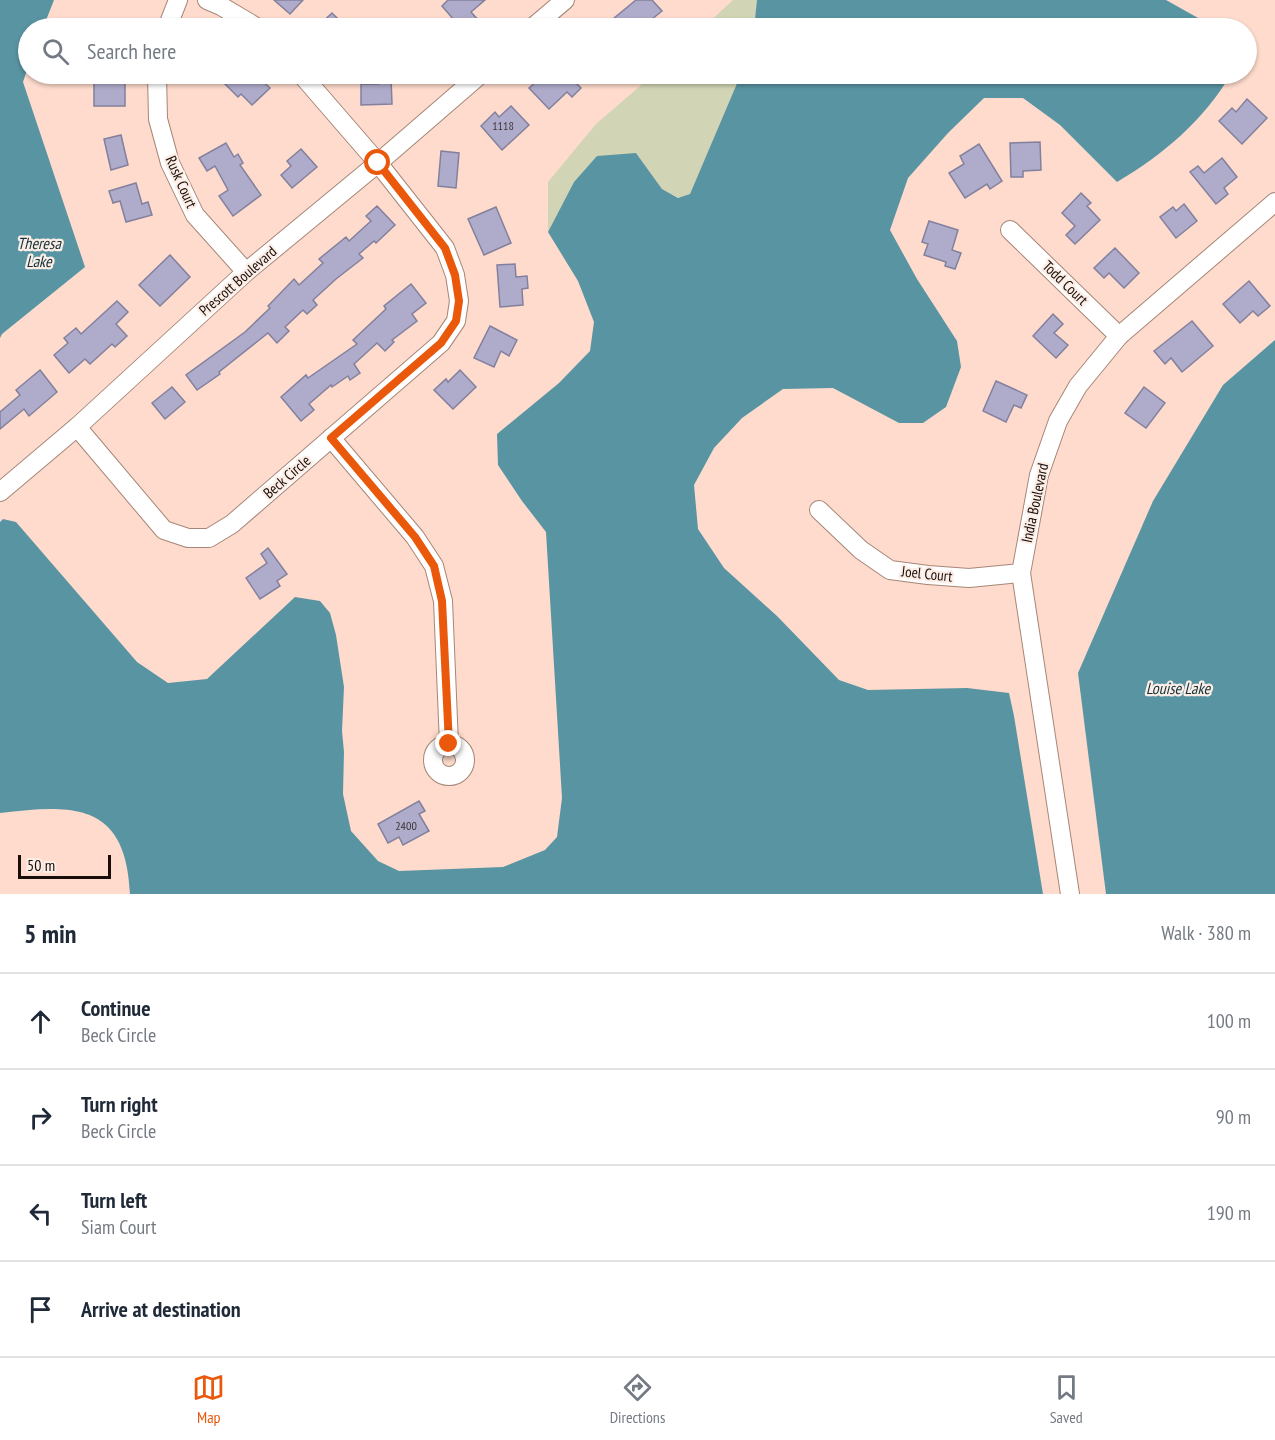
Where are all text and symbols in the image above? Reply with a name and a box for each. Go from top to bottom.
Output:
search box [18,18,1257,84]
icon: search [39,35,72,68]
text: Search here [87,37,176,65]
house number: 1118 [492,118,514,133]
route start [364,149,390,175]
street label: Rusk Court [161,153,201,211]
water label: Theresa Lake [17,233,62,271]
street label: Prescott Boulevard [195,242,280,319]
street label: Todd Court [1039,256,1092,309]
street label: Beck Circle [259,451,314,502]
street label: India Boulevard [1017,461,1052,544]
street label: Joel Court [900,561,953,586]
water label: Louise Lake [1146,678,1211,698]
route end [435,730,461,756]
house number: 2400 [395,818,417,833]
scale bar [18,852,111,880]
text: 50 m [27,855,55,875]
text: 5 min [24,917,77,950]
text: Walk · 380 m [1161,920,1251,946]
text: Continue [81,994,151,1022]
icon: ahead [24,1005,57,1038]
text: 100 m [1207,1008,1251,1034]
text: Beck Circle [81,1022,156,1048]
text: Turn right [81,1090,158,1118]
icon: right [24,1101,57,1134]
text: 90 m [1216,1104,1251,1130]
text: Beck Circle [81,1118,156,1144]
text: Turn left [81,1186,147,1214]
icon: left [24,1197,57,1230]
text: 190 m [1207,1200,1251,1226]
text: Siam Court [81,1214,157,1240]
icon: arrive [24,1293,57,1326]
text: Arrive at destination [81,1295,241,1323]
tab: Map [192,1371,225,1427]
tab: Directions [610,1371,665,1427]
tab: Saved [1050,1371,1083,1427]

